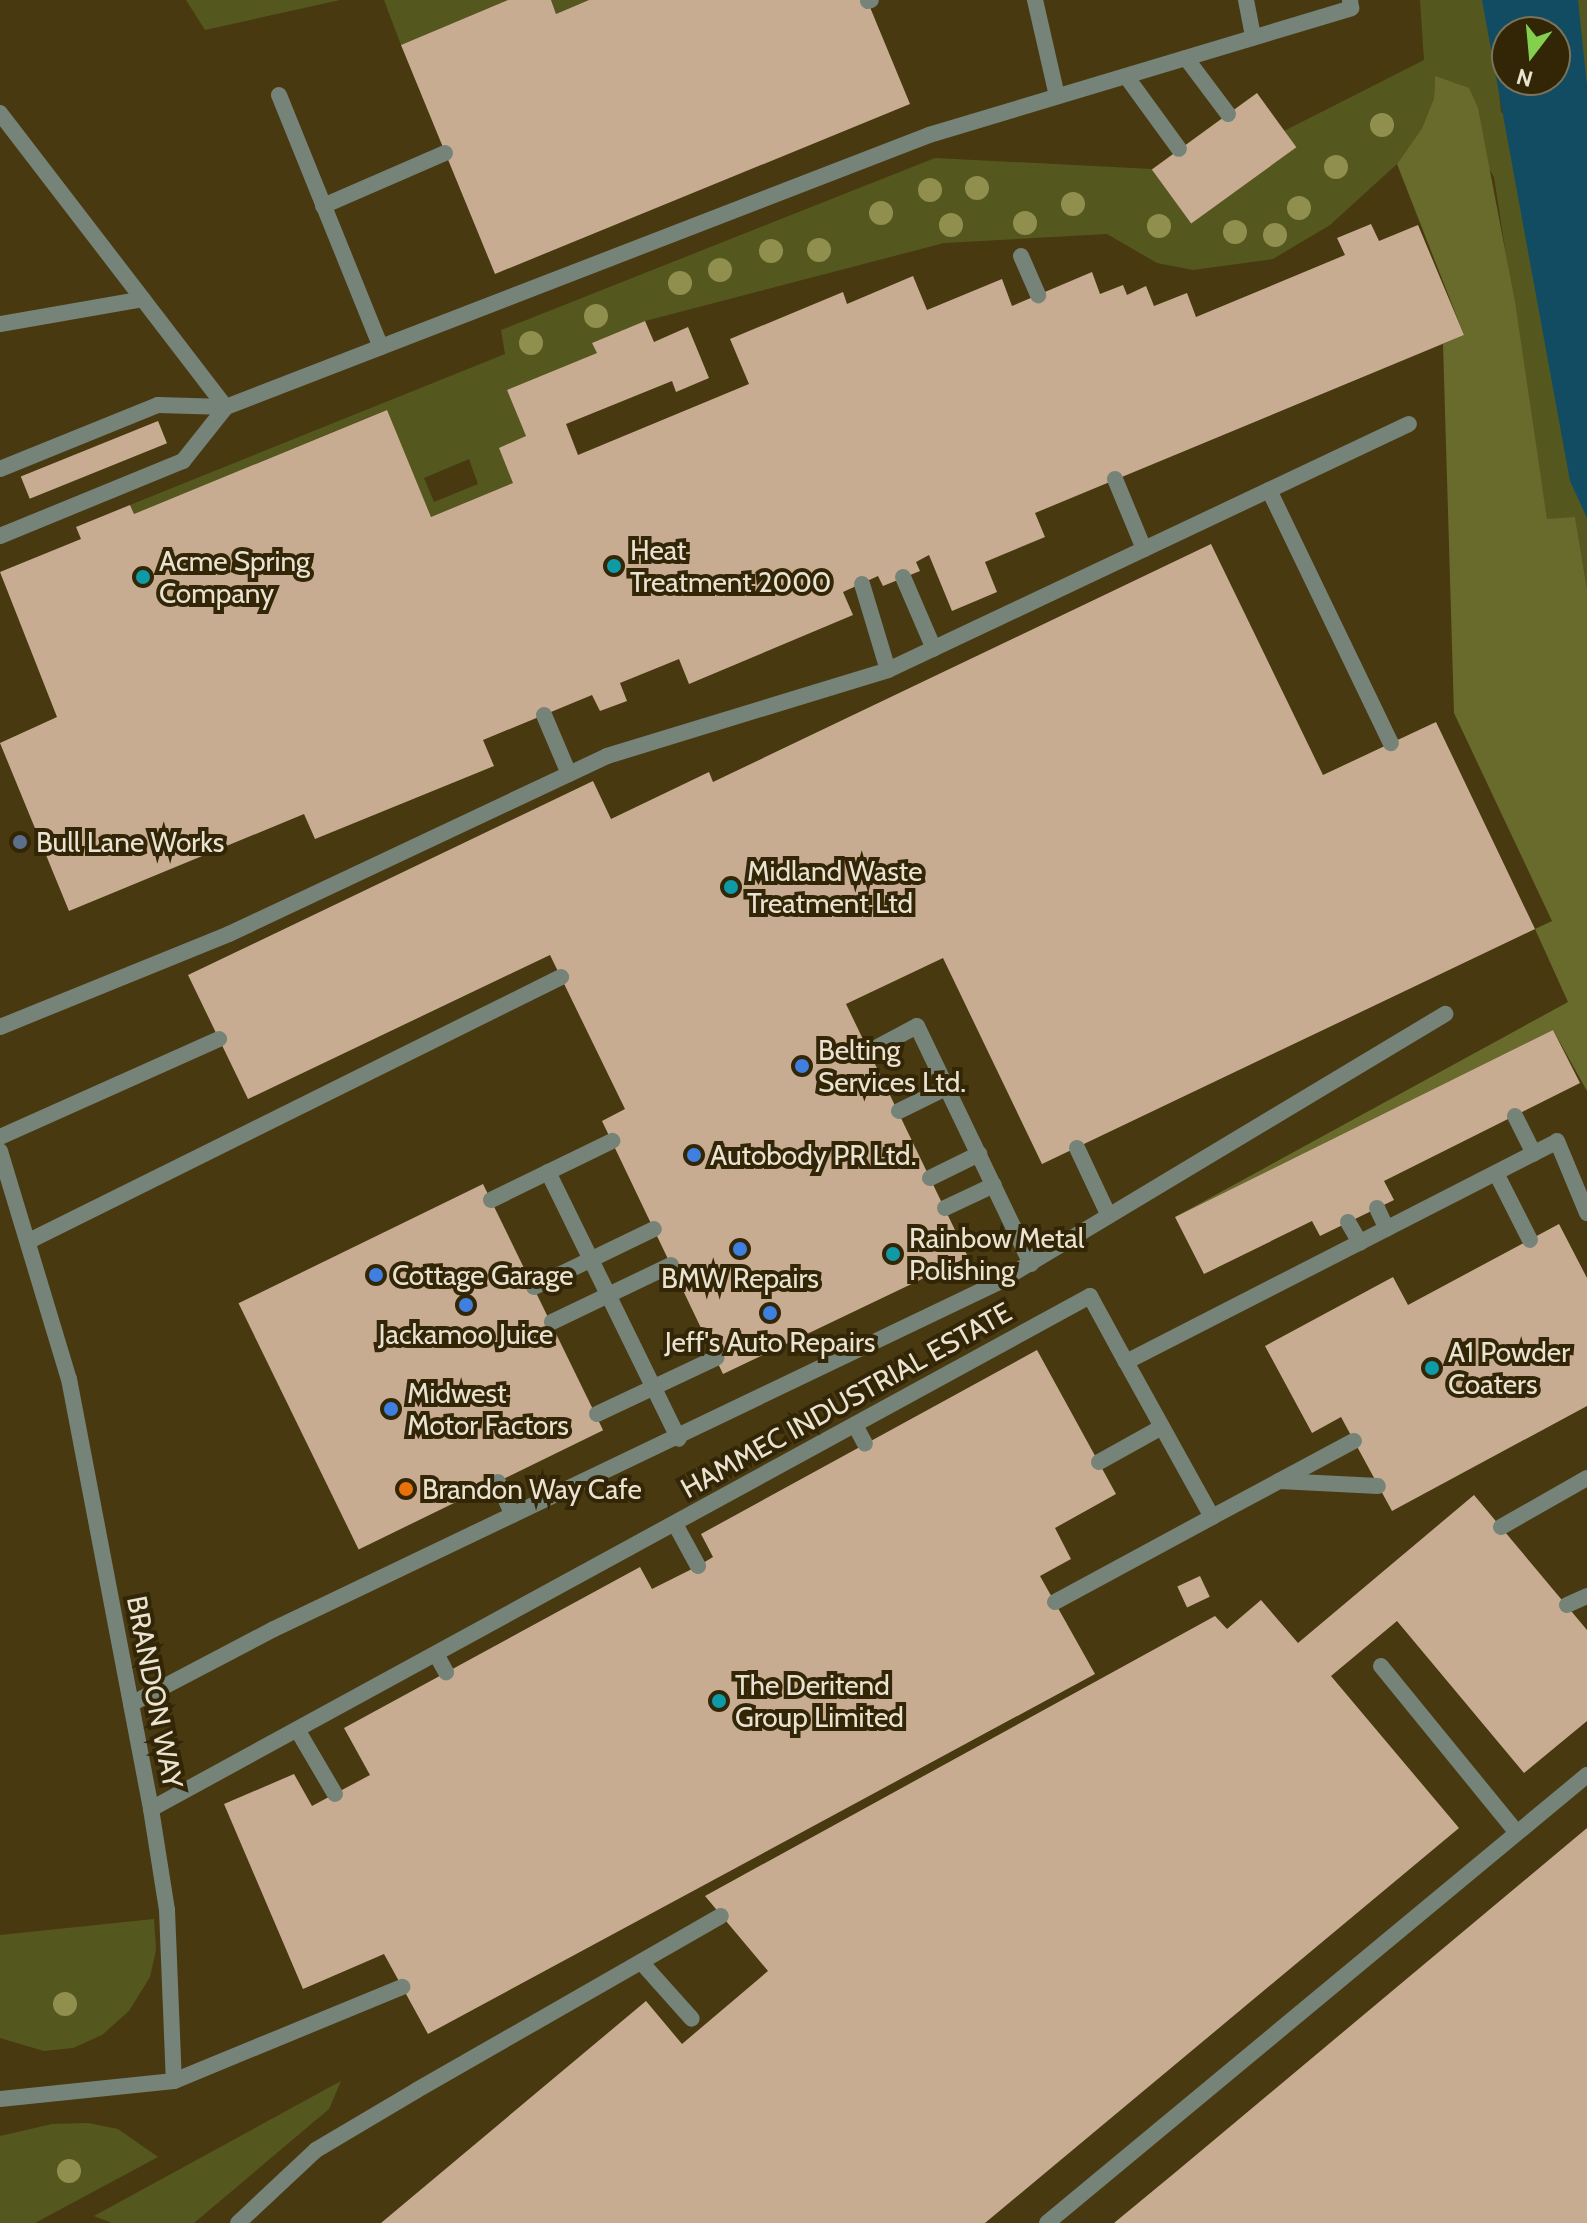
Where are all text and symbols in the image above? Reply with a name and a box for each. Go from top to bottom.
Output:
north arrow [1491,16,1571,96]
text: N [1514,63,1536,93]
place label: Heat Treatment 2000 [630,533,831,599]
place label: Acme Spring Company [159,544,310,610]
marker: Heat Treatment 2000 [605,557,623,575]
marker: Acme Spring Company [134,568,152,586]
place label: Bull Lane Works [36,825,224,859]
marker: Bull Lane Works [11,833,29,851]
place label: Midland Waste Treatment Ltd [747,854,923,920]
marker: Midland Waste Treatment Ltd [722,878,740,896]
place label: Belting Services Ltd. [818,1033,966,1099]
marker: Belting Services Ltd. [793,1057,811,1075]
place label: Autobody PR Ltd. [710,1138,916,1172]
marker: Autobody PR Ltd. [685,1146,703,1164]
place label: Rainbow Metal Polishing [909,1221,1084,1287]
marker: BMW Repairs [731,1240,749,1258]
marker: Rainbow Metal Polishing [884,1245,902,1263]
place label: Cottage Garage [392,1258,574,1292]
place label: BMW Repairs [661,1261,819,1295]
marker: Cottage Garage [367,1266,385,1284]
street label: HAMMEC INDUSTRIAL ESTATE [675,1295,1017,1505]
marker: Jackamoo Juice [457,1296,475,1314]
marker: Jeff's Auto Repairs [761,1304,779,1322]
place label: Jackamoo Juice [379,1317,553,1351]
place label: Jeff's Auto Repairs [665,1325,875,1359]
place label: A1 Powder Coaters [1448,1335,1570,1401]
marker: A1 Powder Coaters [1423,1359,1441,1377]
place label: Midwest Motor Factors [407,1376,569,1442]
marker: Midwest Motor Factors [382,1400,400,1418]
place label: Brandon Way Cafe [422,1472,642,1506]
marker: Brandon Way Cafe [397,1480,415,1498]
street label: BRANDON WAY [120,1593,190,1791]
place label: The Deritend Group Limited [735,1668,904,1734]
marker: The Deritend Group Limited [710,1692,728,1710]

